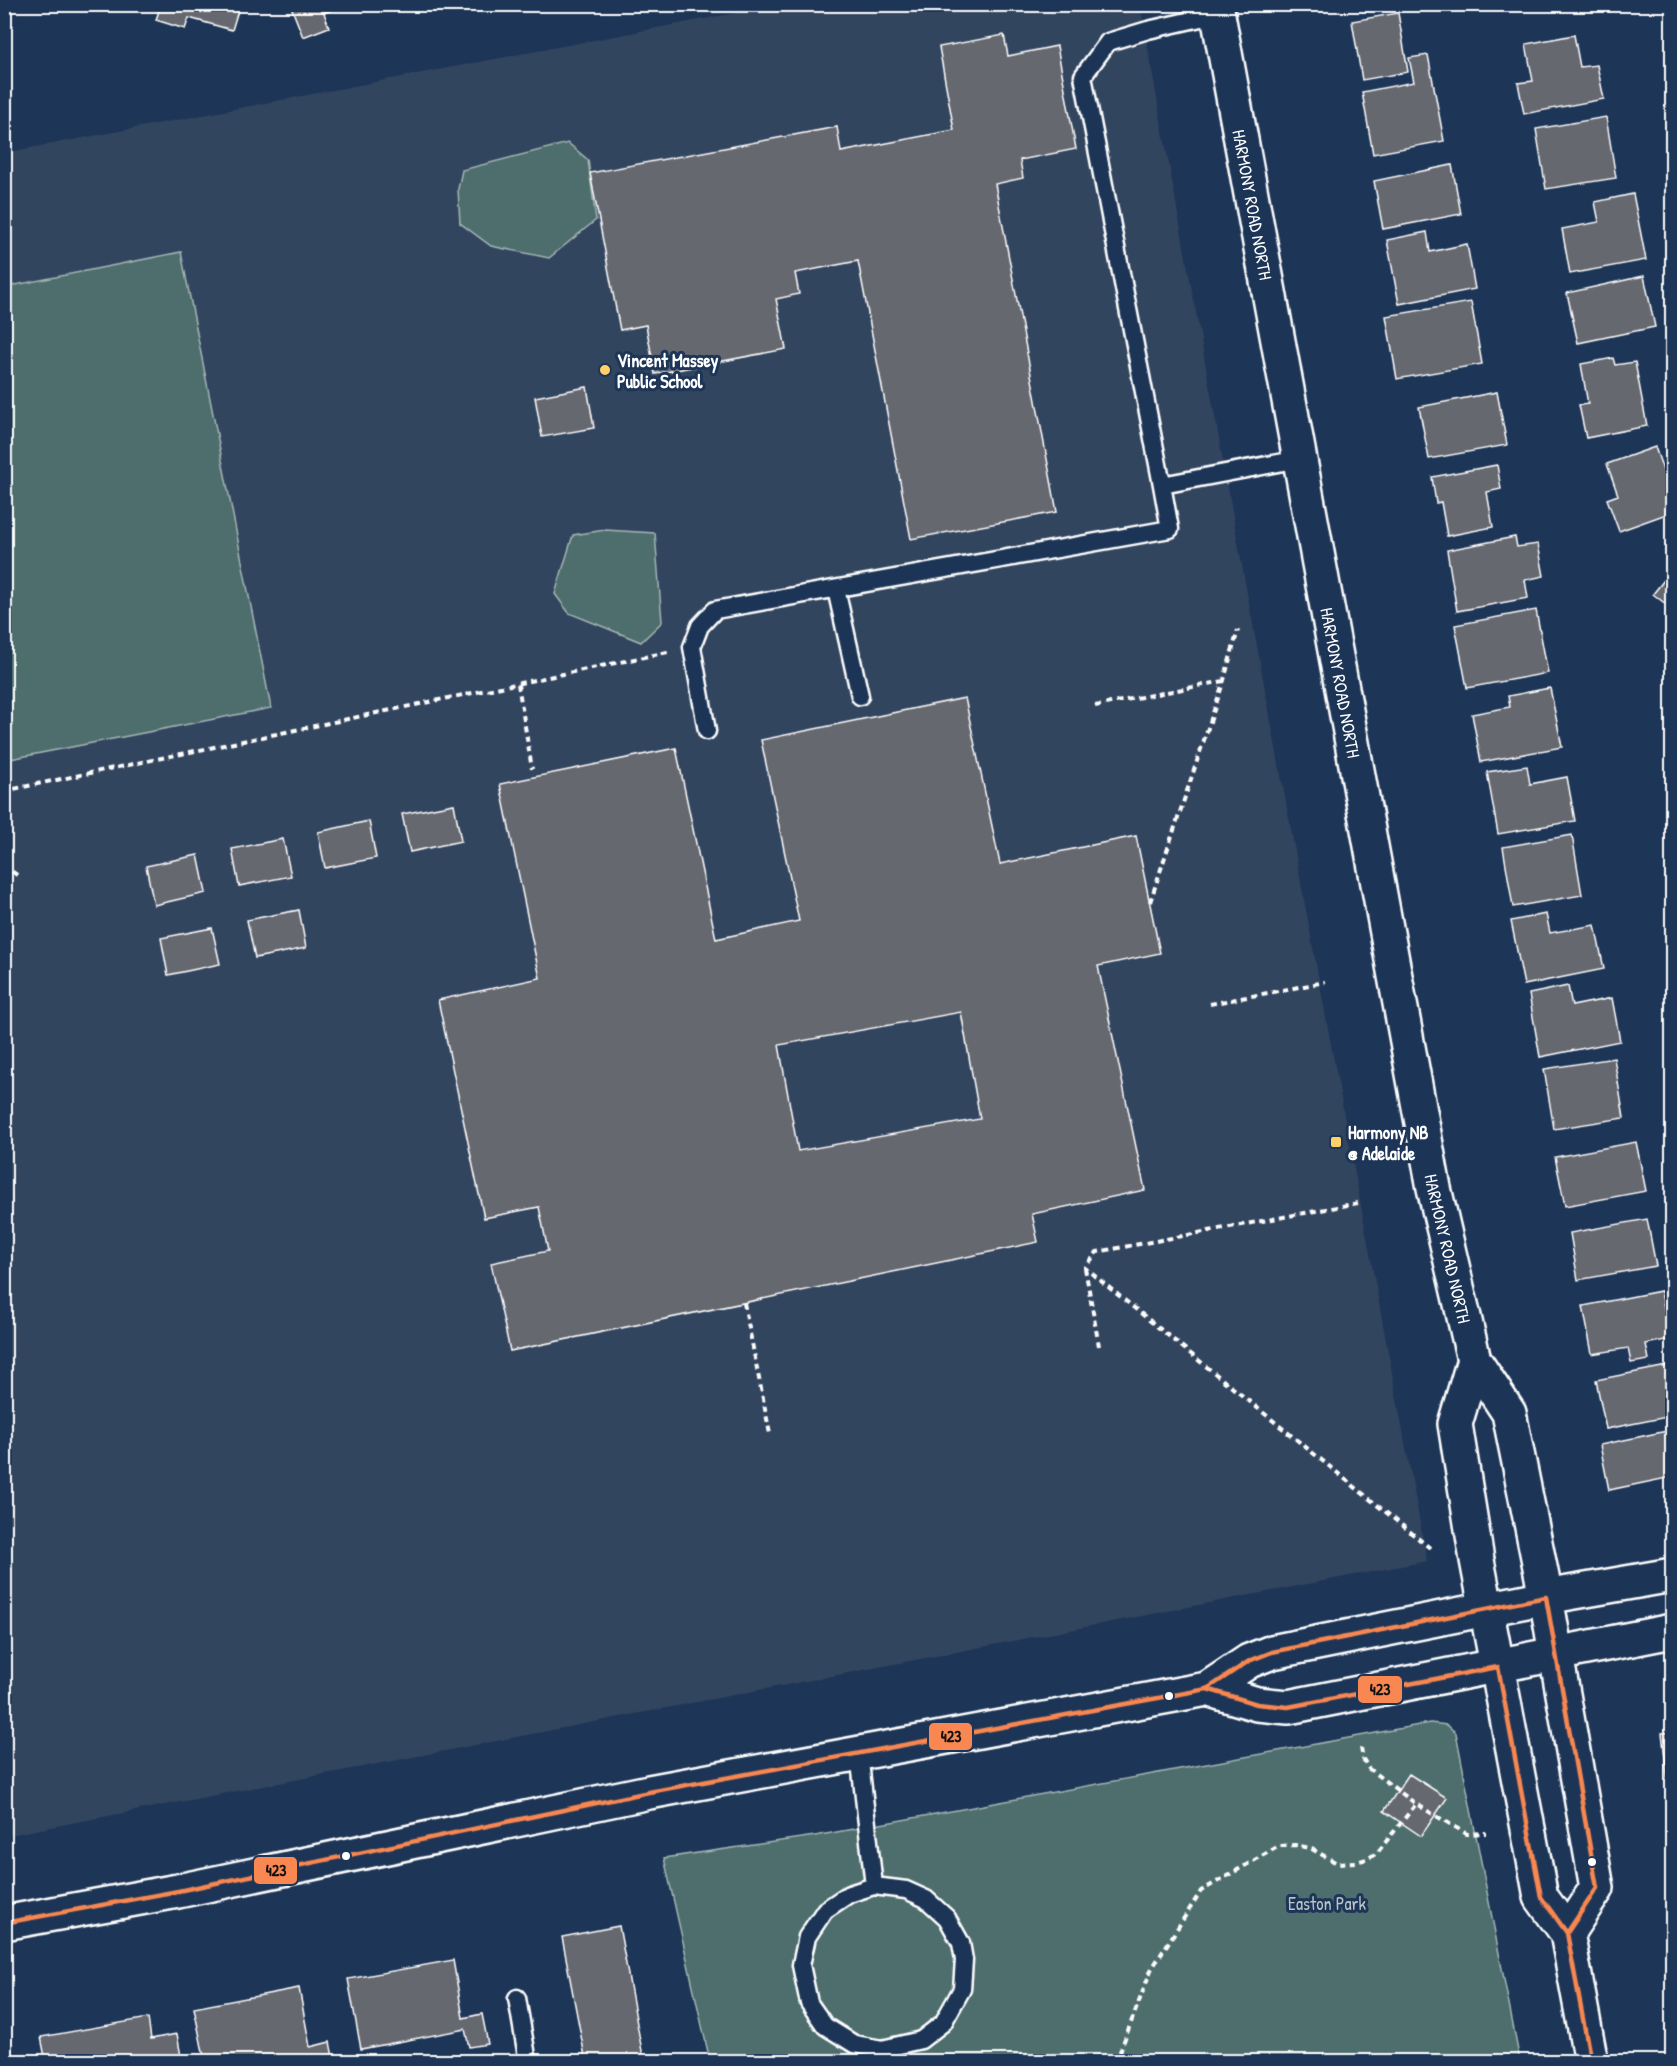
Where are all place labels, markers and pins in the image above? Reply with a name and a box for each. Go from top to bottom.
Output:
place label: Vincent Massey Public School [617,348,719,394]
marker: Vincent Massey Public School [598,363,612,377]
place label: Harmony NB @ Adelaide [1348,1120,1429,1166]
marker: Harmony NB @ Adelaide [1329,1135,1343,1149]
unlabelled marker [1163,1690,1175,1702]
unlabelled marker [340,1850,352,1862]
unlabelled marker [1586,1856,1598,1868]

